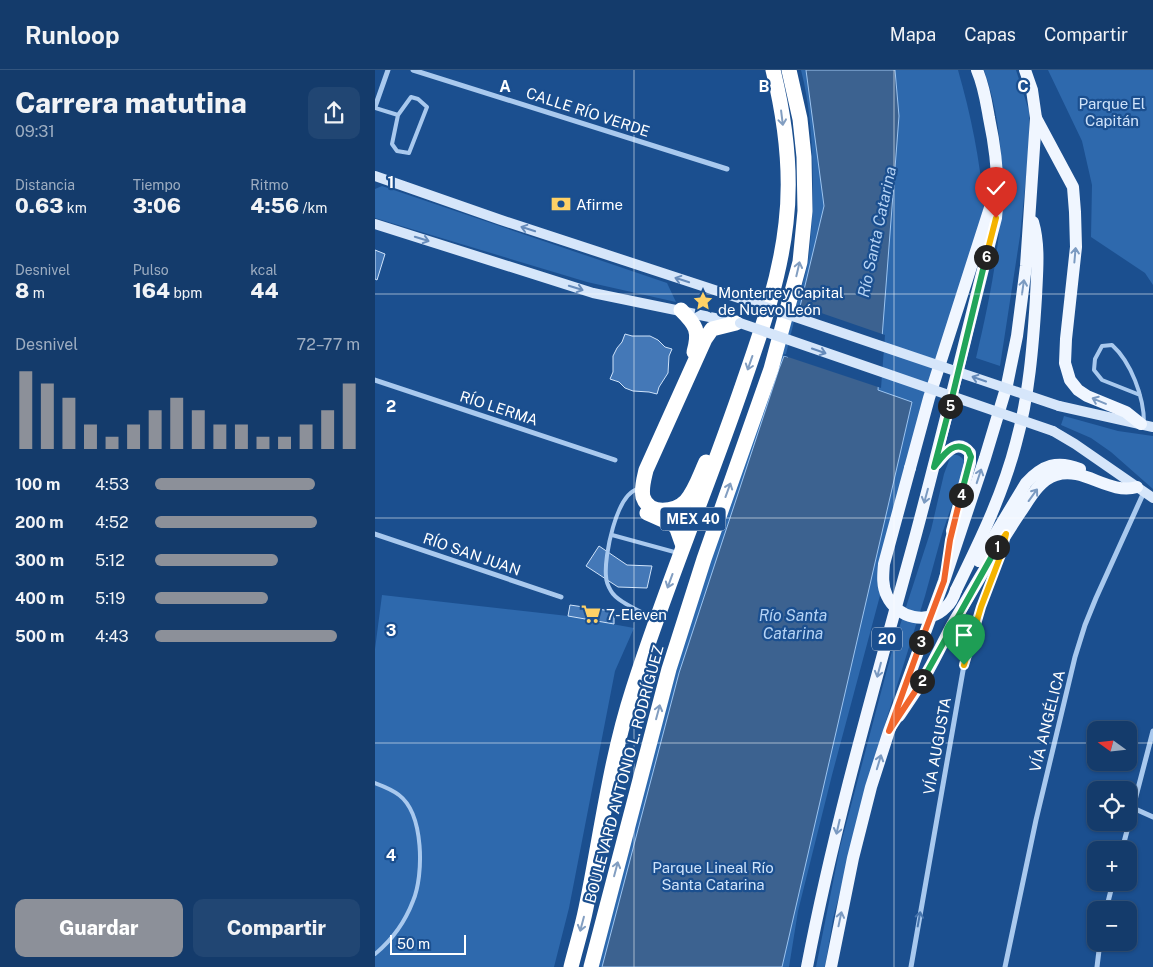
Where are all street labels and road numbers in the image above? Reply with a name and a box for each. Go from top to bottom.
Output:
street label: CALLE RÍO VERDE [524,84,652,140]
street label: RÍO LERMA [458,387,541,429]
road number: MEX 40 [661,508,725,530]
street label: RÍO SAN JUAN [421,529,523,579]
road number: 20 [872,628,902,650]
street label: BOULEVARD ANTONIO L. RODRÍGUEZ [581,643,667,905]
street label: VÍA ANGÉLICA [1026,668,1068,774]
street label: VÍA AUGUSTA [920,696,954,796]

